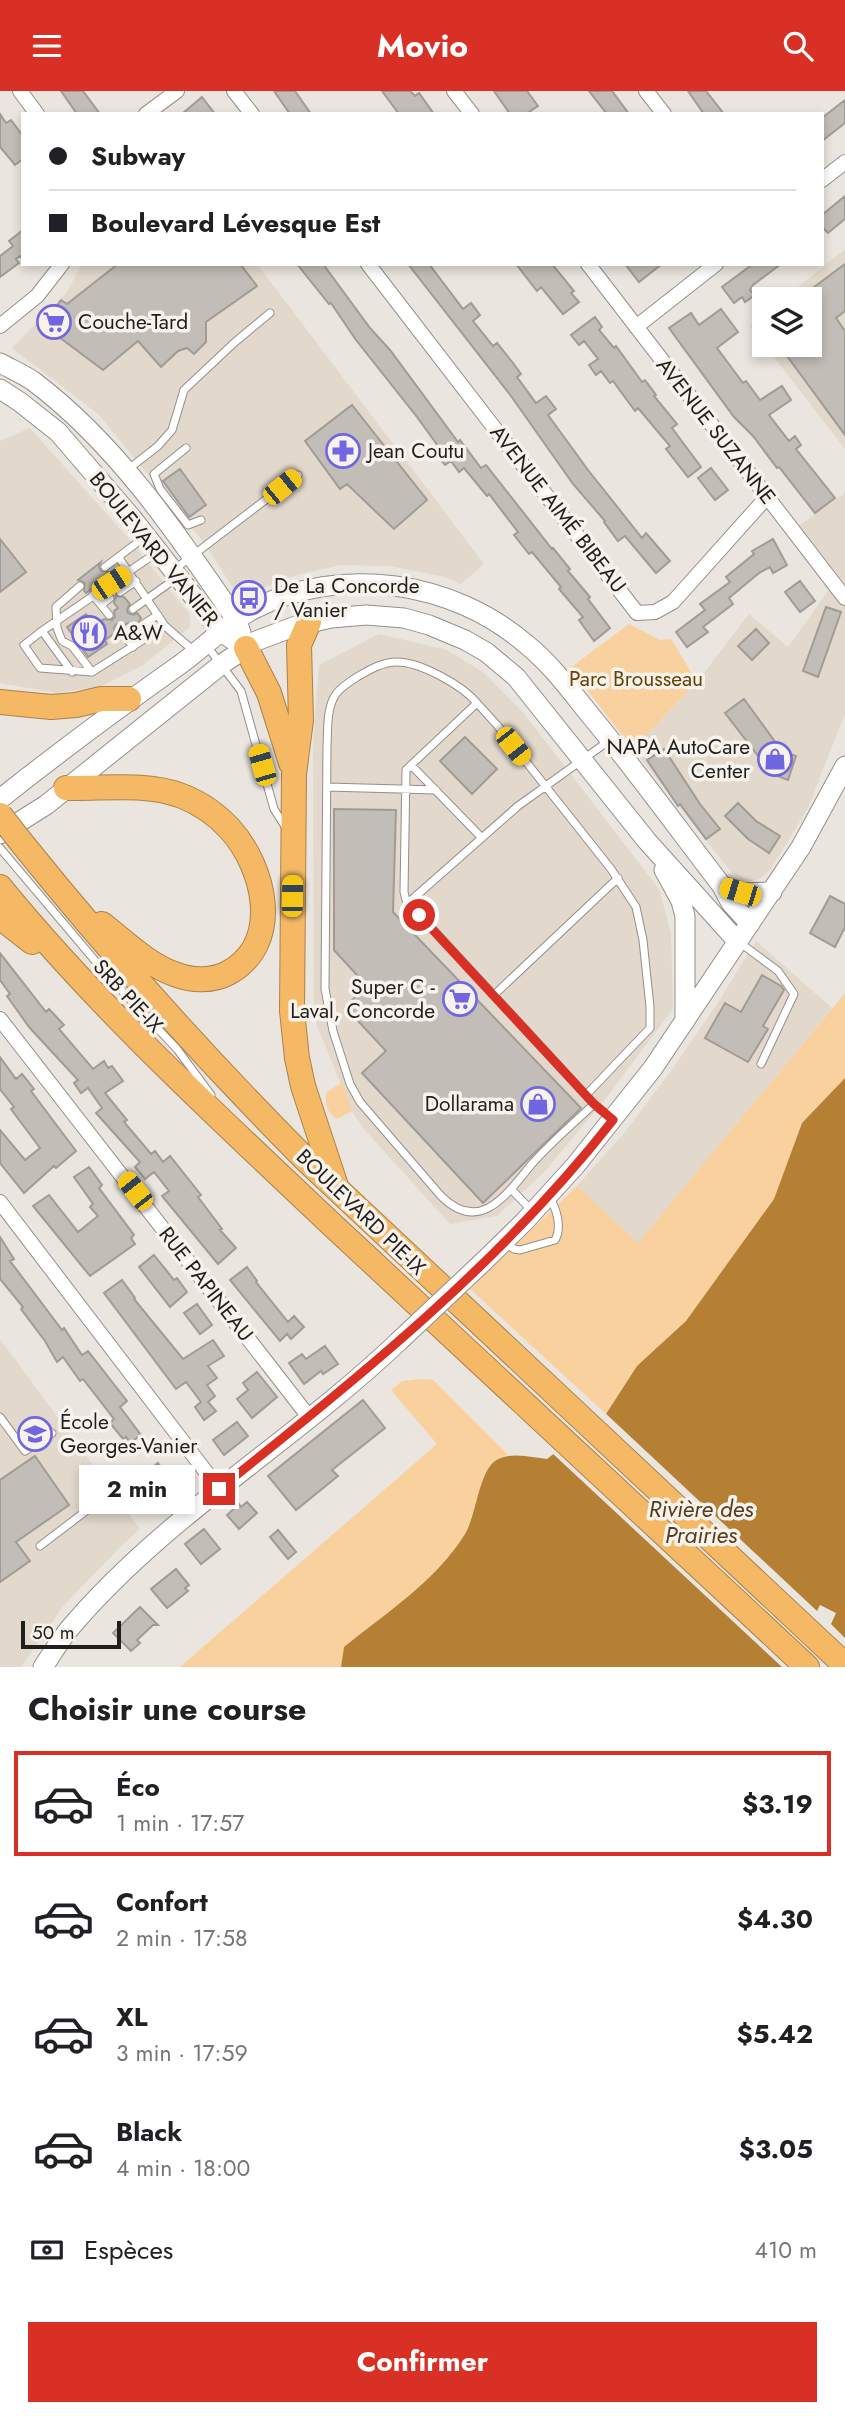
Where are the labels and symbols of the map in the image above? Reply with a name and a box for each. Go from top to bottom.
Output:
supermarket icon: Couche-Tard [35,303,73,341]
place label: Couche-Tard [78,307,188,337]
street label: AVENUE SUZANNE [649,351,783,511]
street label: AVENUE AIMÉ BIBEAU [483,419,633,599]
pharmacy icon: Jean Coutu [324,432,362,470]
place label: Jean Coutu [365,436,464,466]
street label: BOULEVARD VANIER [82,465,226,633]
car [260,466,305,508]
car [88,563,135,603]
place label: De La Concorde / Vanier [274,571,420,625]
bus stop icon: De La Concorde / Vanier [230,579,268,617]
restaurant icon: A&W [70,614,108,652]
place label: A&W [114,618,163,648]
park label: Parc Brousseau [569,664,703,694]
car [492,723,535,769]
place label: NAPA AutoCare Center [607,732,751,786]
shop icon: NAPA AutoCare Center [756,740,794,778]
car [247,742,278,788]
car [282,875,303,917]
car [717,876,764,908]
route start [403,899,435,931]
street label: SRB PIE-IX [86,953,170,1040]
place label: Super C - Laval, Concorde [290,972,436,1026]
supermarket icon: Super C - Laval, Concorde [441,980,479,1018]
shop icon: Dollarama [519,1085,557,1123]
place label: Dollarama [425,1089,514,1119]
street label: BOULEVARD PIE-IX [289,1142,433,1282]
car [114,1168,157,1214]
street label: RUE PAPINEAU [152,1220,260,1348]
place label: École Georges-Vanier [60,1407,198,1461]
school or university icon: École Georges-Vanier [16,1415,54,1453]
callout: 2 min [79,1465,194,1513]
route end [203,1473,235,1505]
water label: Rivière des Prairies [649,1492,754,1552]
scale bar [21,1618,121,1650]

